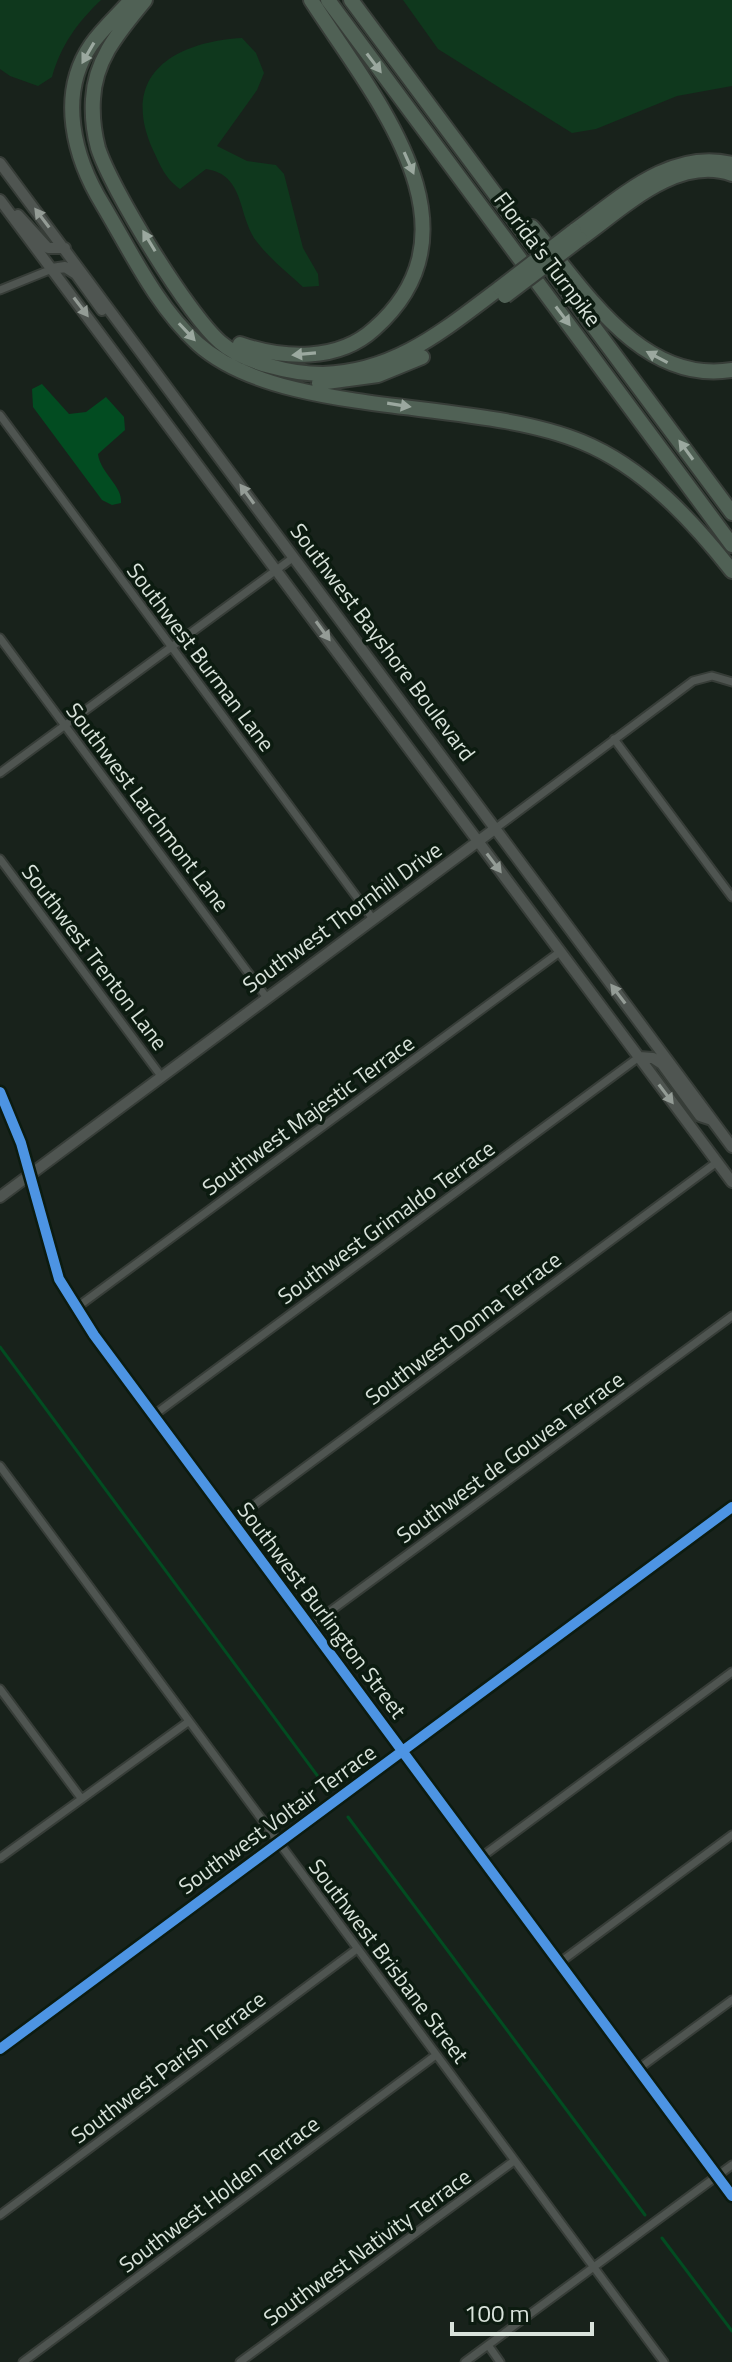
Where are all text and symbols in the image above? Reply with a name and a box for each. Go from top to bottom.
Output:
one-way arrow [81,42,95,64]
one-way arrow [366,52,382,73]
one-way arrow [402,151,415,174]
street label: Florida's Turnpike [486,184,610,334]
one-way arrow [35,207,51,228]
one-way arrow [142,230,156,252]
one-way arrow [72,296,88,317]
one-way arrow [554,306,570,327]
one-way arrow [177,322,195,341]
one-way arrow [291,348,316,361]
one-way arrow [646,351,669,364]
one-way arrow [387,399,412,412]
one-way arrow [678,440,694,461]
one-way arrow [239,483,255,505]
street label: Southwest Bayshore Boulevard [282,516,484,768]
street label: Southwest Burman Lane [119,555,283,759]
one-way arrow [315,621,331,641]
street label: Southwest Larchmont Lane [58,695,238,919]
street label: Southwest Thornhill Drive [235,833,449,1001]
one-way arrow [486,853,502,873]
street label: Southwest Trenton Lane [14,857,176,1057]
one-way arrow [611,984,627,1005]
street label: Southwest Majestic Terrace [195,1026,421,1204]
one-way arrow [658,1084,674,1104]
street label: Southwest Grimaldo Terrace [270,1131,502,1313]
street label: Southwest Donna Terrace [358,1243,568,1413]
street label: Southwest de Gouvea Terrace [389,1363,631,1551]
street label: Southwest Burlington Street [229,1494,415,1726]
street label: Southwest Voltair Terrace [171,1735,383,1903]
street label: Southwest Brisbane Street [301,1852,478,2071]
street label: Southwest Parish Terrace [64,1982,272,2152]
street label: Southwest Holden Terrace [112,2107,326,2281]
street label: Southwest Nativity Terrace [256,2160,478,2334]
scale bar [452,2286,592,2336]
text: 100 m [464,2295,530,2331]

